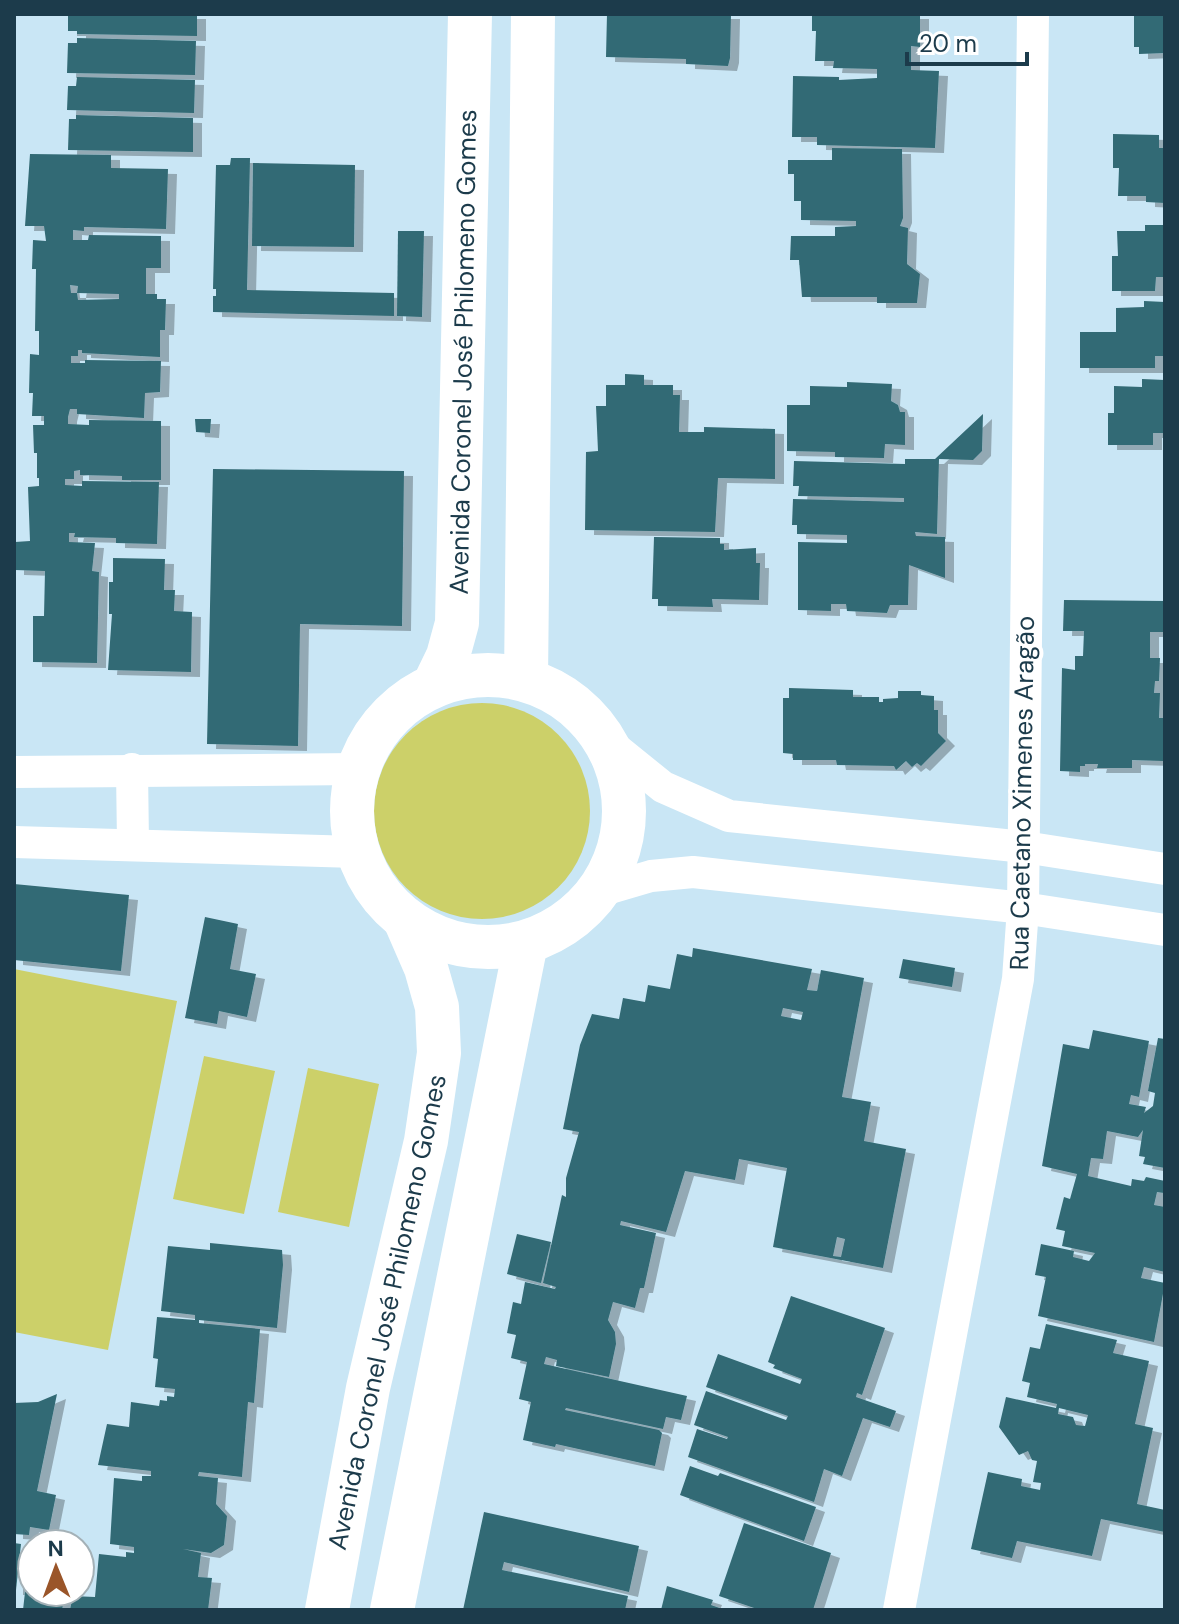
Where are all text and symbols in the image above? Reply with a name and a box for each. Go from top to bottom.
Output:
scale bar [907,16,1027,66]
text: 20 m [919,28,977,59]
street label: Avenida Coronel José Philomeno Gomes [442,109,484,595]
street label: Rua Caetano Ximenes Aragão [1002,615,1042,971]
street label: Avenida Coronel José Philomeno Gomes [320,1071,454,1553]
north arrow [16,1528,96,1608]
text: N [47,1534,64,1563]

